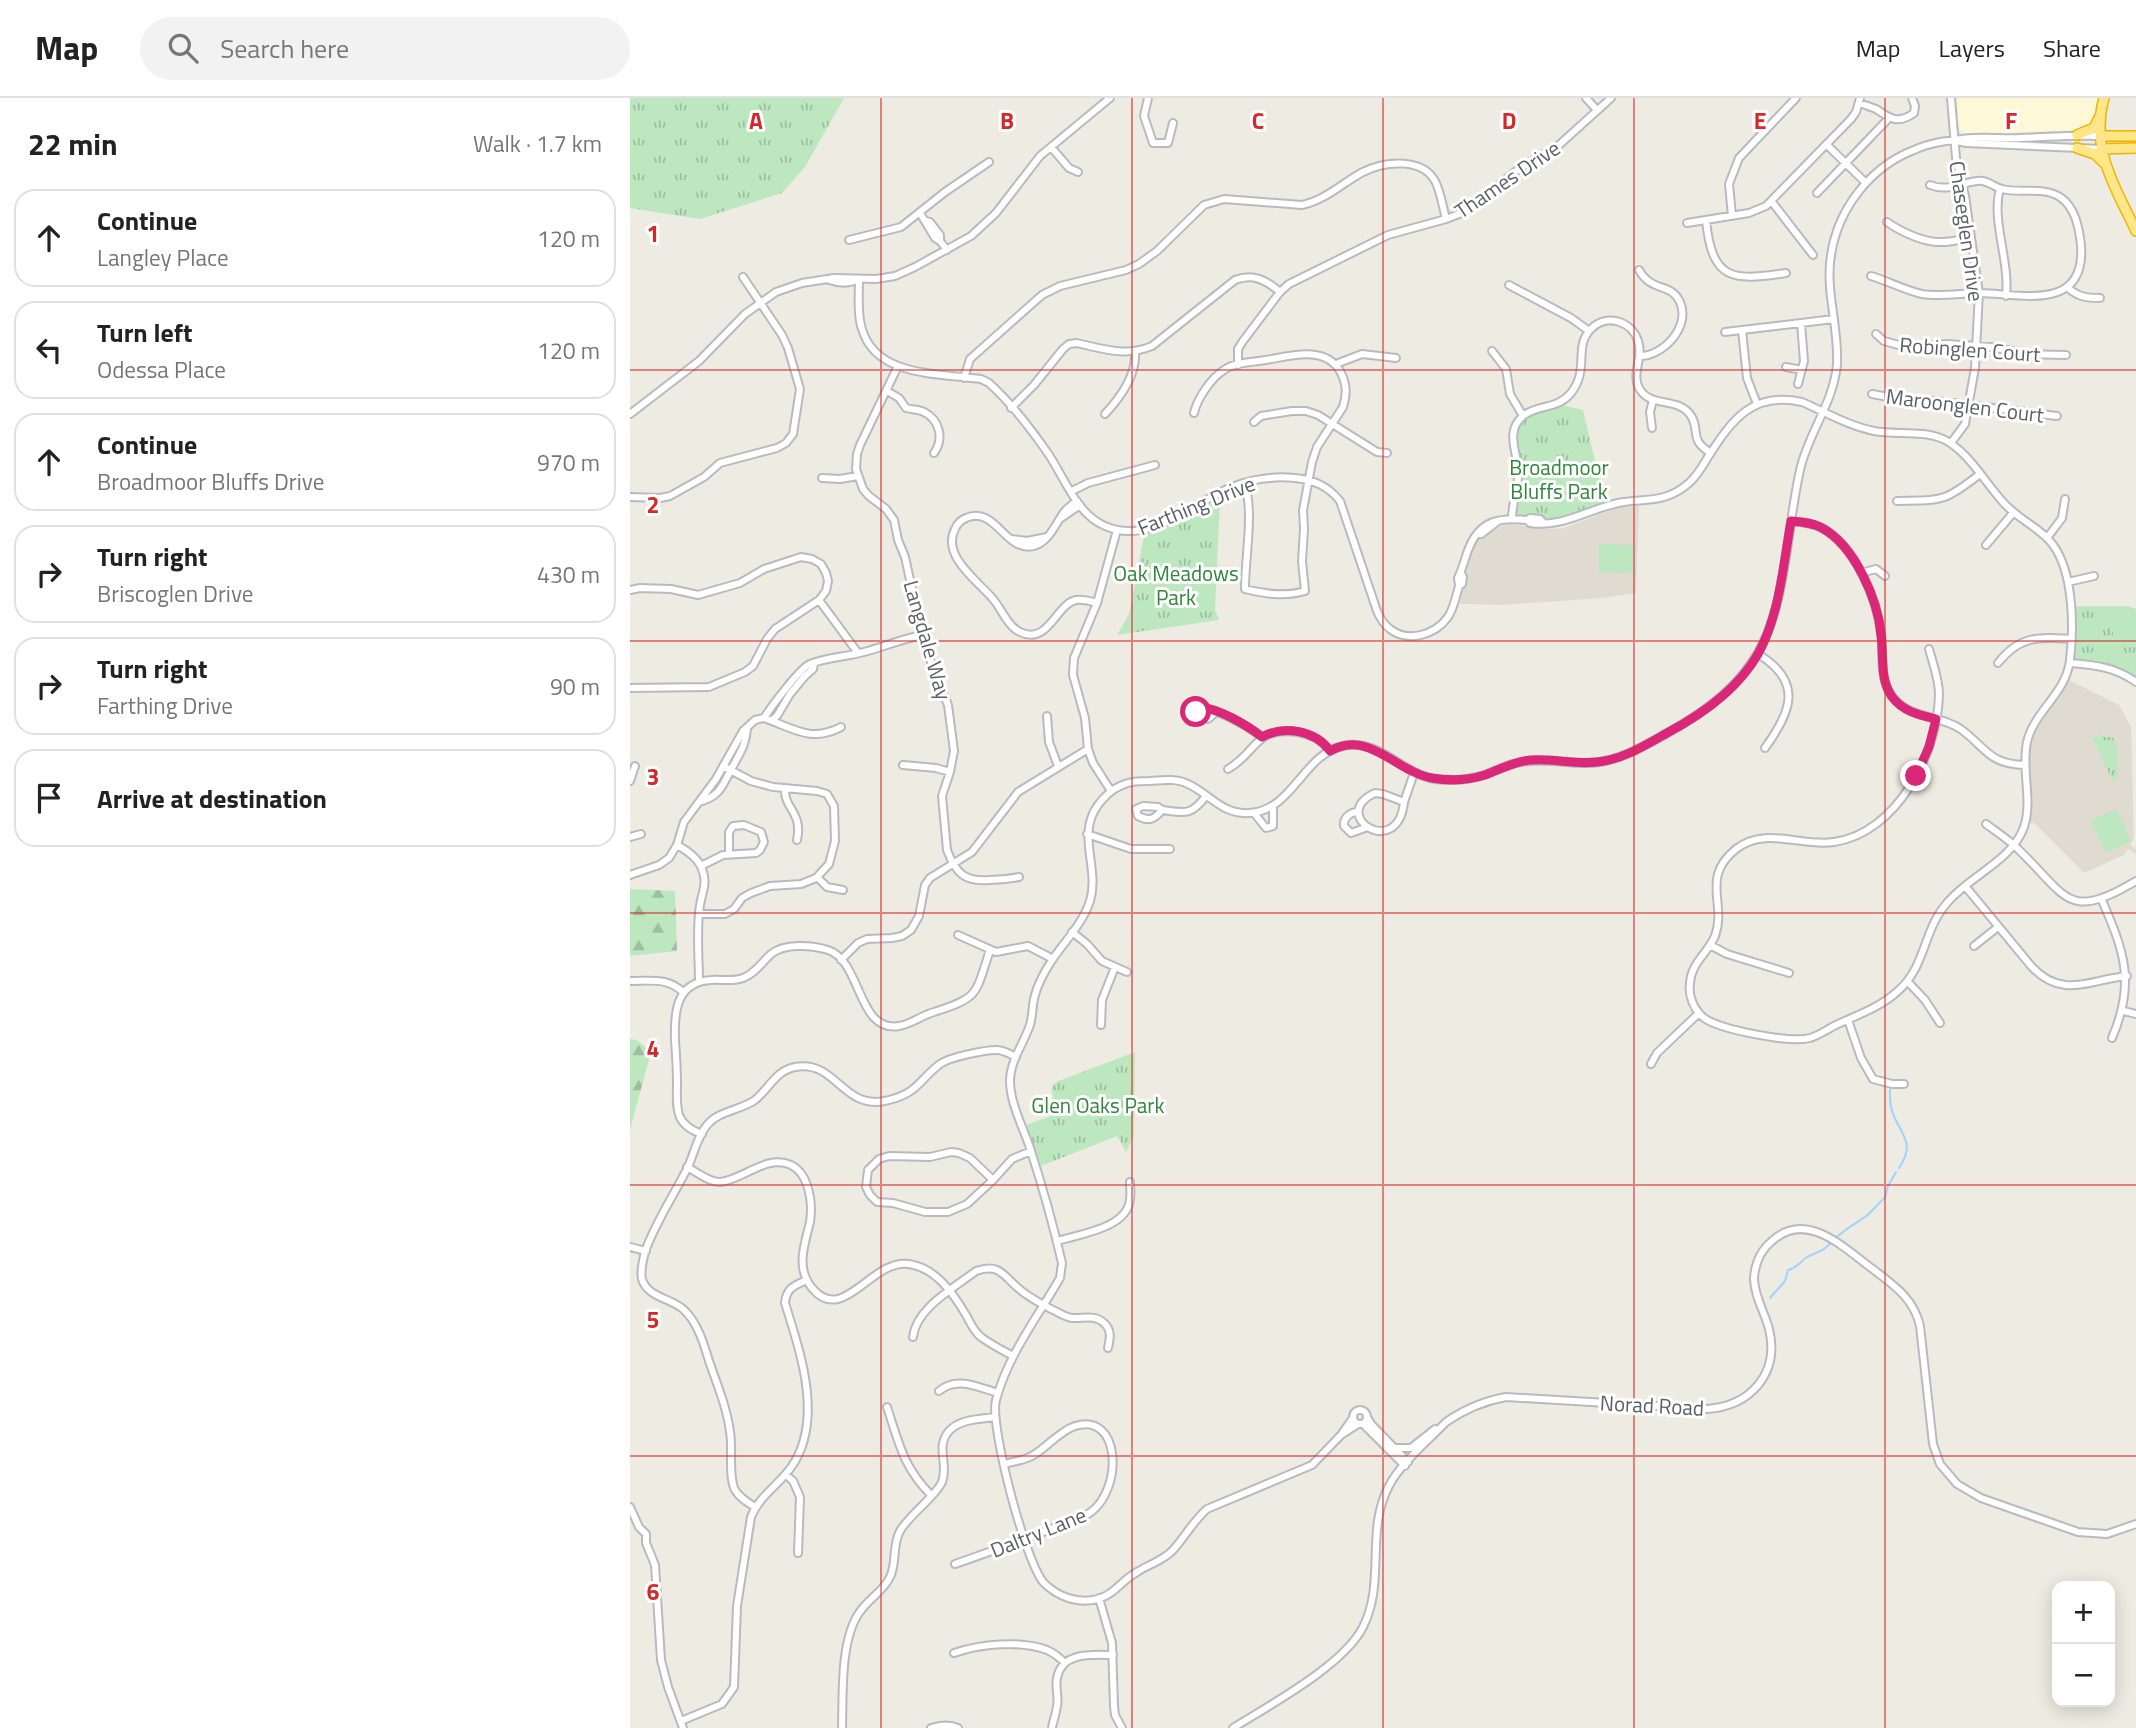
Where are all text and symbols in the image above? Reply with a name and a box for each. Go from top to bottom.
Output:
search box [140,17,630,80]
text: Map [35,23,98,73]
icon: search [164,29,202,67]
text: Search here [220,29,349,68]
text: Map [1856,30,1901,66]
text: Layers [1939,30,2005,66]
text: Share [2043,30,2101,66]
text: A [749,103,763,138]
text: B [1000,103,1014,138]
text: C [1252,103,1264,138]
text: D [1502,103,1516,138]
text: E [1754,103,1766,138]
text: F [2005,103,2017,138]
text: 22 min [28,121,118,167]
text: Walk · 1.7 km [473,126,602,161]
street label: Thames Drive [1448,132,1566,226]
street label: Chaseglen Drive [1941,159,1993,303]
text: Continue [97,201,197,240]
text: 1 [647,216,659,251]
icon: ahead [30,219,68,257]
text: 120 m [537,221,600,256]
text: Langley Place [97,240,229,275]
text: Turn left [97,313,192,352]
street label: Robinglen Court [1899,328,2042,370]
icon: left [30,331,68,369]
text: 120 m [537,333,600,368]
text: Odessa Place [97,352,226,387]
street label: Maroonglen Court [1884,379,2046,431]
text: Continue [97,425,197,464]
icon: ahead [30,443,68,481]
text: 970 m [537,445,600,480]
park label: Broadmoor Bluffs Park [1509,451,1609,507]
text: Broadmoor Bluffs Drive [97,464,324,499]
street label: Farthing Drive [1133,467,1259,543]
text: 2 [647,487,659,522]
text: Turn right [97,537,208,576]
icon: right [30,555,68,593]
text: 430 m [537,557,600,592]
park label: Oak Meadows Park [1113,557,1239,613]
text: Briscoglen Drive [97,576,253,611]
street label: Langdale Way [896,576,960,704]
text: Turn right [97,649,208,688]
icon: right [30,667,68,705]
text: 90 m [550,669,600,704]
text: Farthing Drive [97,688,233,723]
route start [1180,696,1211,727]
text: 3 [647,759,659,794]
route end [1900,760,1931,791]
icon: arrive [30,779,68,817]
text: Arrive at destination [97,779,327,818]
text: 4 [647,1031,659,1066]
park label: Glen Oaks Park [1031,1089,1165,1121]
text: 5 [647,1302,659,1337]
street label: Norad Road [1599,1386,1705,1424]
street label: Daltry Lane [985,1498,1091,1566]
text: 6 [647,1574,660,1609]
map controls [2052,1581,2115,1707]
button: + [2052,1581,2115,1644]
button: − [2052,1644,2115,1707]

